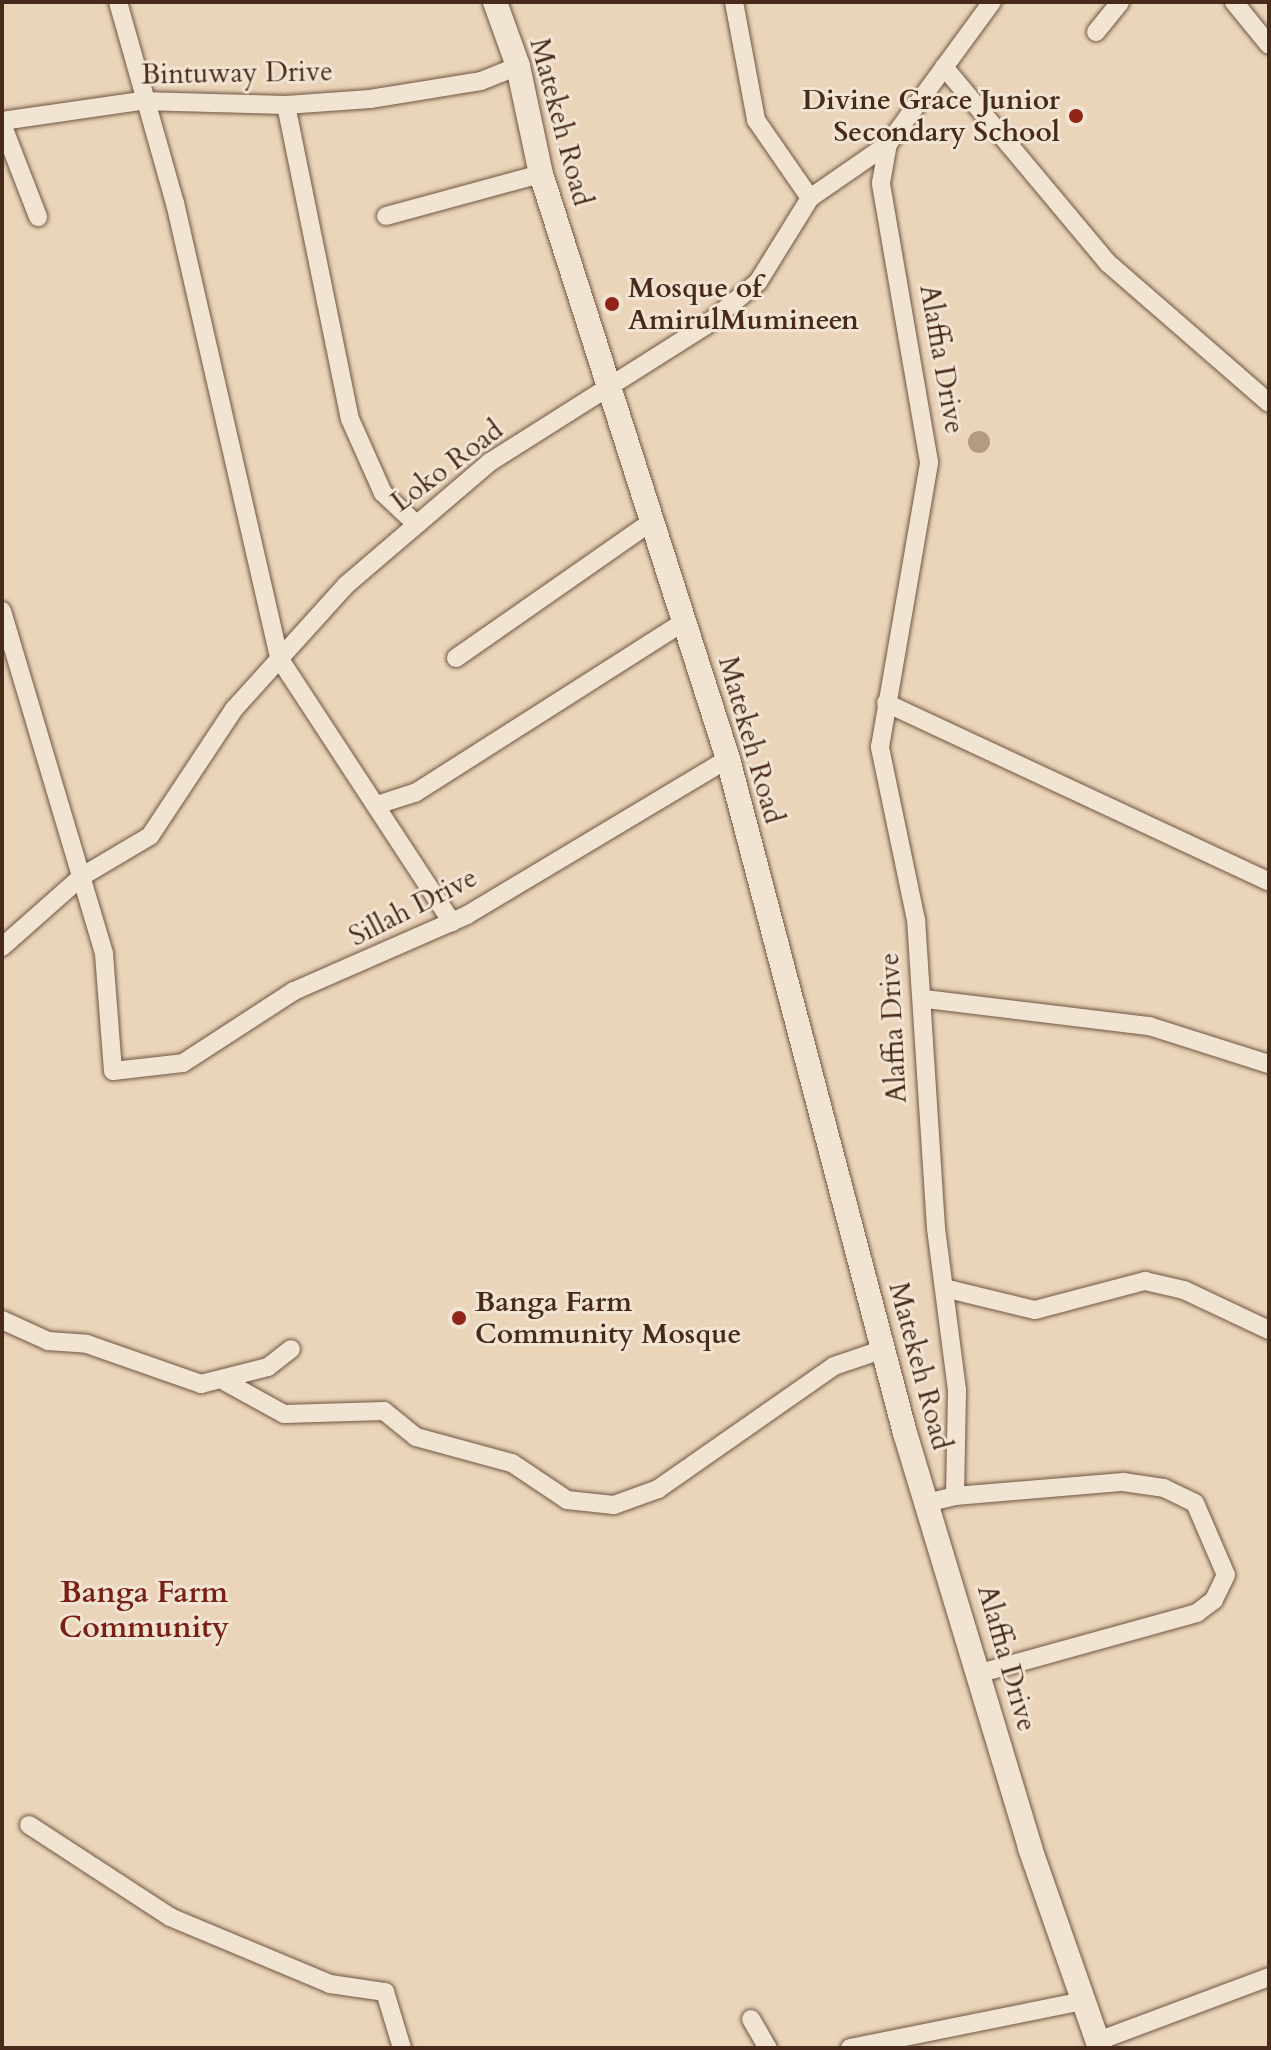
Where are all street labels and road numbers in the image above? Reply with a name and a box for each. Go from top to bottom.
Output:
street label: Matekeh Road [522,35,600,209]
street label: Bintuway Drive [141,55,333,91]
street label: Alaffia Drive [912,282,972,436]
street label: Loko Road [384,413,510,519]
street label: Matekeh Road [711,653,791,827]
street label: Sillah Drive [344,861,482,953]
street label: Alaffia Drive [872,952,914,1104]
street label: Matekeh Road [881,1279,959,1453]
street label: Alaffia Drive [970,1581,1044,1735]

